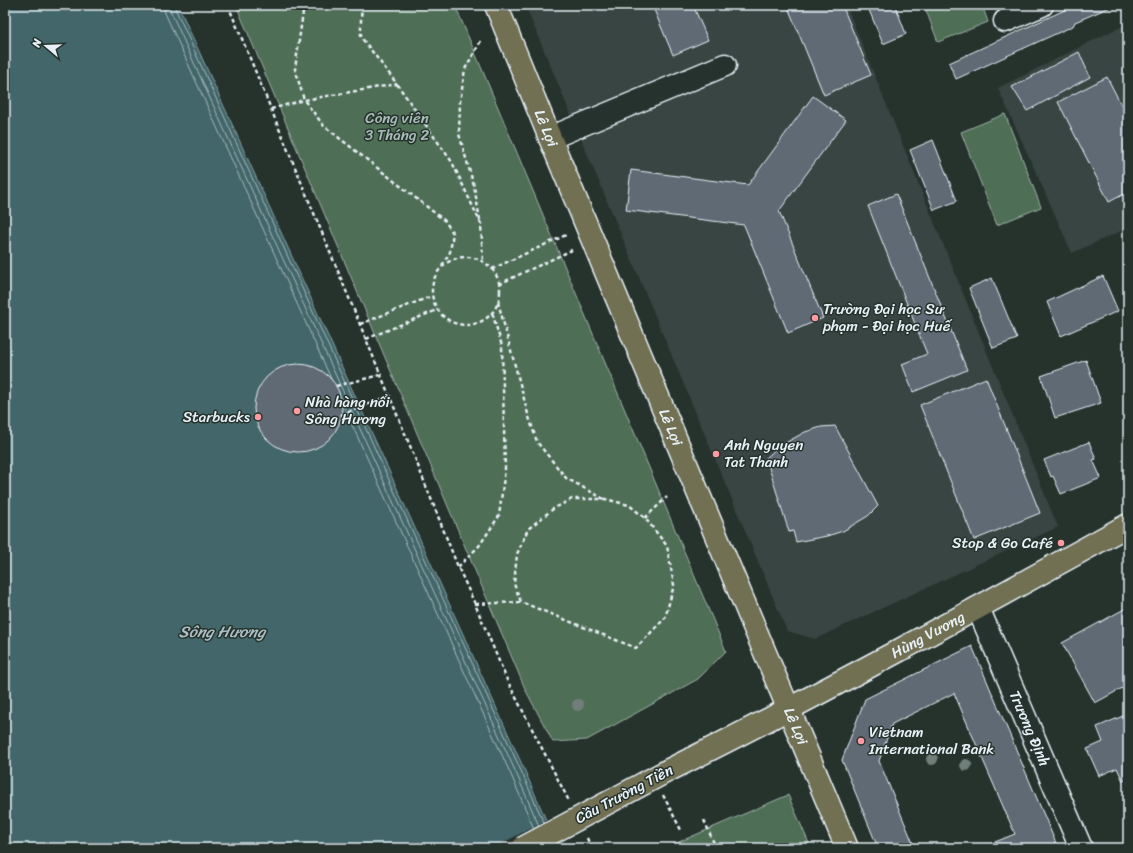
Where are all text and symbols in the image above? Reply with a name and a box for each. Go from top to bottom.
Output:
north arrow [26,26,66,66]
text: N [26,36,47,51]
park label: Công viên 3 Tháng 2 [365,105,429,148]
street label: Lê Lợi [527,106,566,152]
place label: Trường Đại học Sư phạm - Đại học Huế [822,296,953,339]
marker: Trường Đại học Sư phạm - Đại học Huế [810,313,820,323]
place label: Nhà hàng nổi Sông Hương [305,389,390,432]
place label: Starbucks [183,404,251,430]
street label: Lê Lợi [651,404,691,451]
marker: Nhà hàng nổi Sông Hương [292,406,302,416]
marker: Starbucks [253,412,263,422]
place label: Anh Nguyen Tat Thanh [723,432,803,475]
marker: Anh Nguyen Tat Thanh [711,449,721,459]
place label: Stop & Go Café [952,530,1053,556]
marker: Stop & Go Café [1056,538,1066,548]
street label: Hùng Vương [886,604,970,666]
water label: Sông Hương [179,617,267,646]
street label: Trương Định [1002,686,1057,770]
street label: Lê Lợi [776,703,816,750]
place label: Vietnam International Bank [868,719,994,762]
marker: Vietnam International Bank [856,736,866,746]
street label: Cầu Trường Tiền [570,757,678,831]

